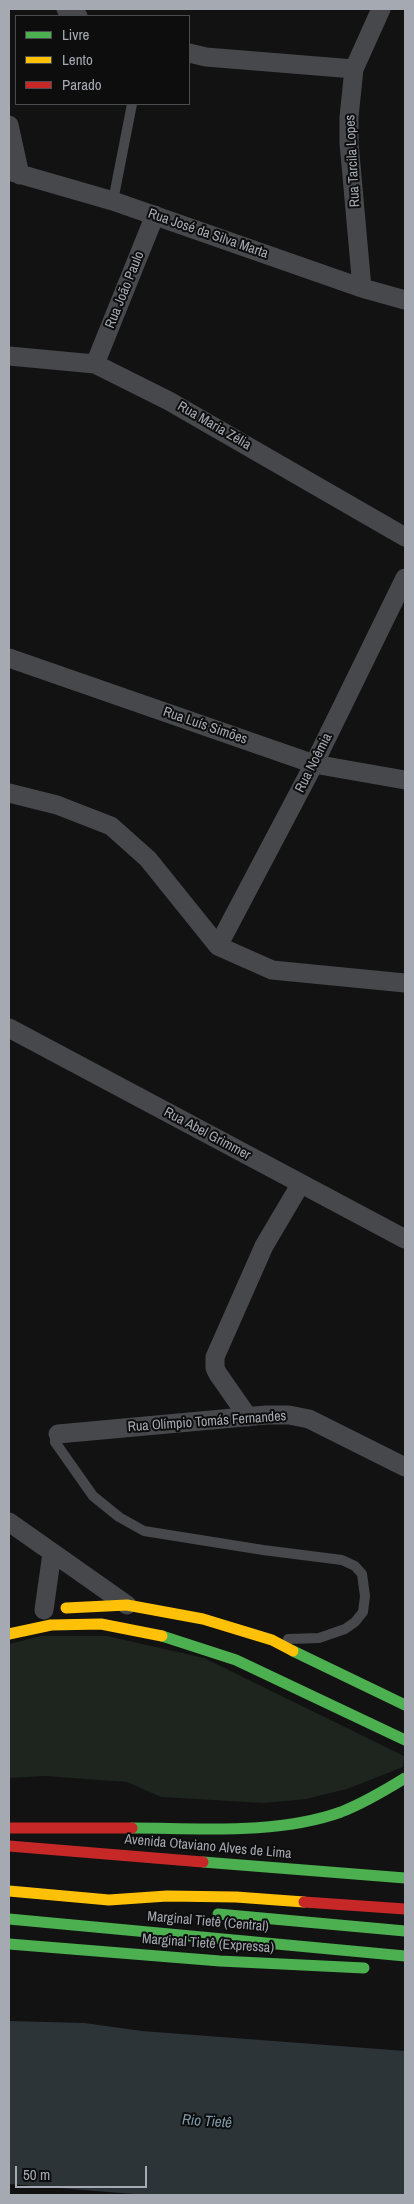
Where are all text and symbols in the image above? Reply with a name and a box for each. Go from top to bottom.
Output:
legend [15,15,190,105]
text: Livre [62,24,89,45]
text: Lento [62,49,93,70]
text: Parado [62,74,102,95]
street label: Rua Tarcila Lopes [342,114,364,208]
street label: Rua José da Silva Marta [146,206,270,262]
street label: Rua João Paulo [102,249,148,331]
street label: Rua Maria Zélia [174,398,254,454]
street label: Rua Luís Simões [161,704,249,748]
street label: Rua Noêmia [292,730,336,796]
street label: Rua Abel Grimmer [161,1104,253,1164]
street label: Rua Olímpio Tomás Fernandes [127,1408,287,1436]
street label: Avenida Otaviano Alves de Lima [124,1831,292,1863]
street label: Marginal Tietê (Central) [147,1908,269,1936]
street label: Marginal Tietê (Expressa) [141,1931,275,1957]
water label: Rio Tietê [181,2111,233,2133]
scale bar [18,2156,150,2188]
text: 50 m [23,2164,50,2185]

